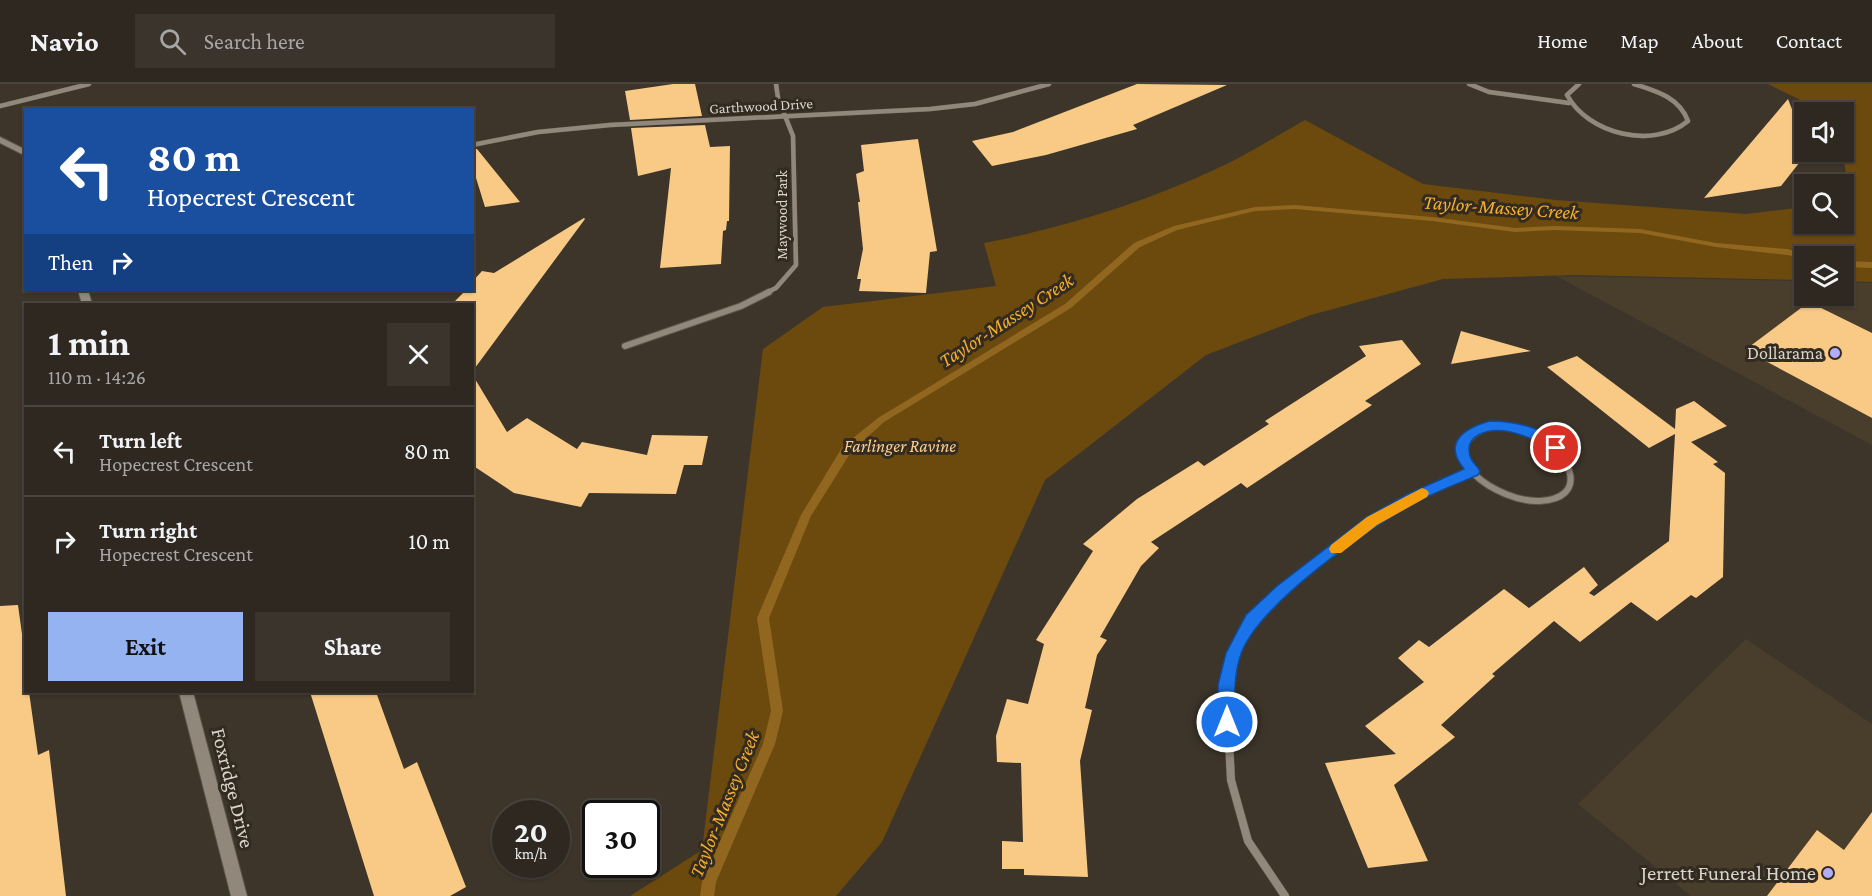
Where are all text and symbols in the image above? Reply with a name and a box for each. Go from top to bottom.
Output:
search box [135,14,555,68]
icon: search [156,25,189,58]
text: Navio [30,26,99,57]
text: Search here [204,29,305,54]
text: Home [1537,29,1587,53]
text: Map [1620,29,1659,53]
text: About [1692,29,1743,53]
text: Contact [1776,29,1842,53]
street label: Garthwood Drive [709,95,814,117]
map controls [1794,102,1854,306]
button: sound [1794,102,1854,162]
icon: left [48,132,126,210]
text: 80 m [147,133,241,180]
street label: Maywood Park [774,169,791,260]
button: search [1794,174,1854,234]
text: Hopecrest Crescent [147,182,355,212]
water label: Taylor-Massey Creek [1422,191,1581,224]
icon: right [105,246,138,279]
button: layers [1794,246,1854,306]
text: Then [48,250,93,275]
water label: Taylor-Massey Creek [935,268,1079,372]
text: 1 min [48,323,130,363]
button: close [387,323,450,386]
place label: Dollarama [1747,343,1823,363]
marker: Dollarama [1828,346,1842,360]
text: 110 m · 14:26 [48,366,146,388]
pin [1530,422,1581,473]
text: Turn left [99,428,182,453]
icon: arrive [1539,431,1572,464]
icon: left [48,435,81,468]
park label: Farlinger Ravine [844,436,956,456]
text: 80 m [404,439,450,464]
text: Hopecrest Crescent [99,453,253,475]
text: Turn right [99,518,197,543]
icon: right [48,525,81,558]
text: 10 m [408,529,450,554]
text: Hopecrest Crescent [99,543,253,565]
button: Exit [48,612,243,681]
button: Share [255,612,450,681]
position arrow [1195,690,1259,754]
street label: Foxridge Drive [206,726,260,850]
water label: Taylor-Massey Creek [685,726,765,881]
speed limit sign: 30 [582,800,660,878]
text: 20 [514,815,548,848]
text: km/h [515,846,547,862]
place label: Jerrett Funeral Home [1639,861,1816,885]
marker: Jerrett Funeral Home [1821,866,1835,880]

